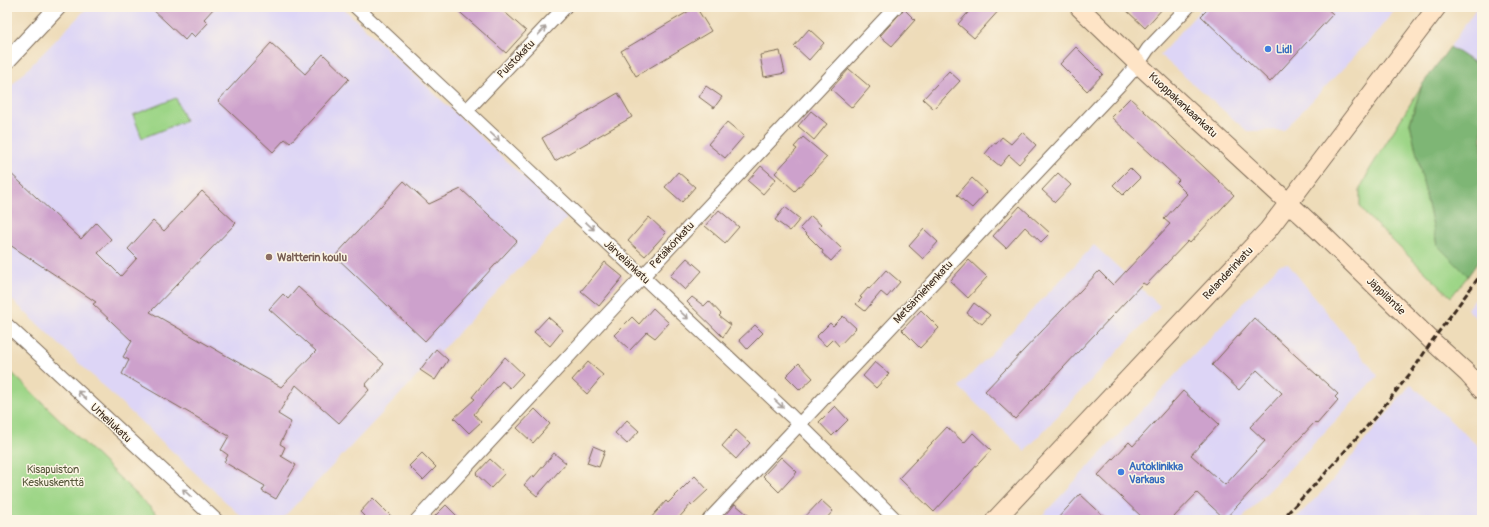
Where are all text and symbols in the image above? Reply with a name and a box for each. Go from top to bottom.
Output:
one-way arrow [537,26,547,36]
street label: Puistokatu [495,37,537,81]
place label: Lidl [1276,43,1293,56]
marker: Lidl [1263,44,1273,54]
street label: Kuoppakankaankatu [1146,70,1220,140]
one-way arrow [490,132,500,142]
street label: Petäikönkatu [647,219,697,271]
one-way arrow [584,221,594,230]
street label: Järvelänkatu [601,237,653,287]
street label: Relanderinkatu [1200,244,1256,302]
place label: Waltterin koulu [277,251,347,264]
marker: Waltterin koulu [264,252,274,262]
street label: Metsämiehenkatu [891,258,955,326]
street label: Jäppiläntie [1364,274,1408,318]
one-way arrow [679,310,689,320]
one-way arrow [77,390,87,400]
one-way arrow [774,399,784,409]
street label: Urheilukatu [88,401,134,445]
place label: Autoklinikka Varkaus [1129,460,1183,486]
park label: Kisapuiston Keskuskenttä [22,463,84,489]
marker: Autoklinikka Varkaus [1116,467,1126,477]
one-way arrow [182,489,192,498]

